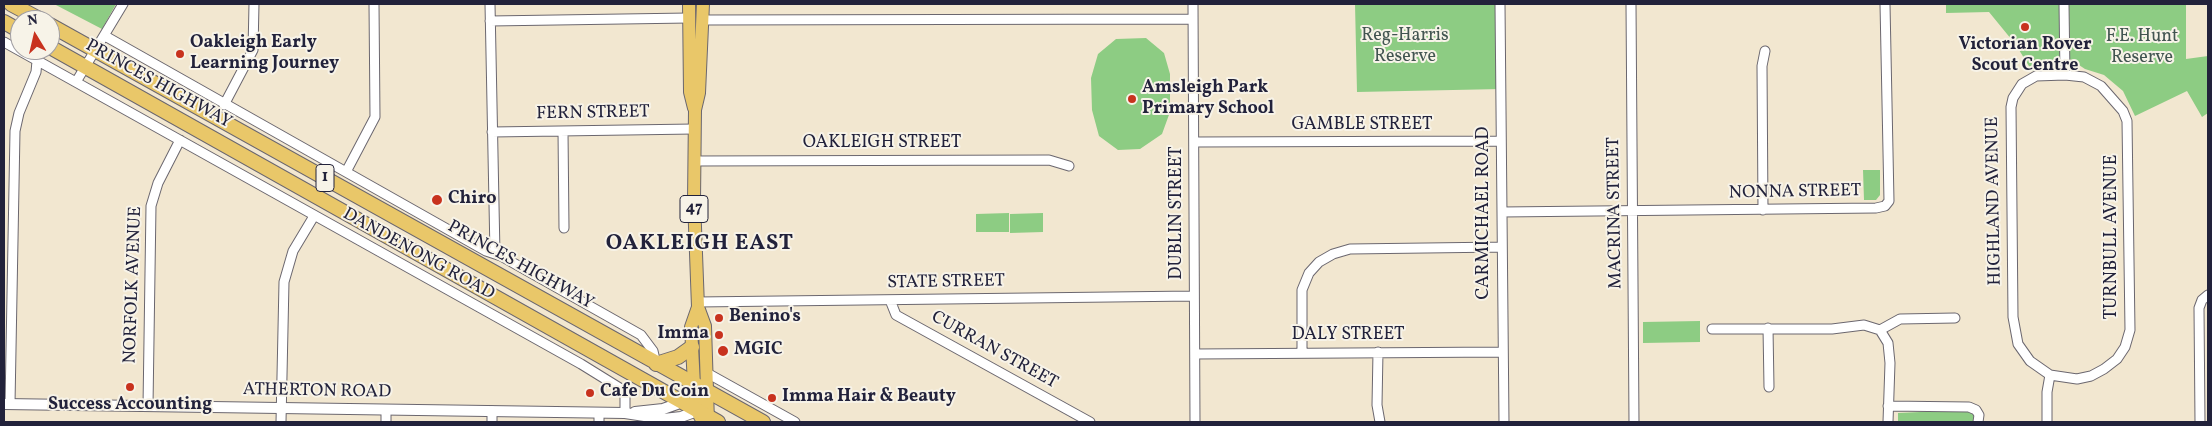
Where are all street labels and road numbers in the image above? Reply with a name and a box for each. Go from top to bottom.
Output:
street label: PRINCES HIGHWAY [81,36,235,134]
street label: FERN STREET [536,102,650,126]
street label: GAMBLE STREET [1291,115,1433,137]
street label: HIGHLAND AVENUE [1983,116,2007,286]
street label: CARMICHAEL ROAD [1474,127,1496,299]
street label: OAKLEIGH STREET [803,133,961,155]
street label: MACRINA STREET [1604,137,1628,289]
street label: DUBLIN STREET [1167,146,1189,280]
street label: TURNBULL AVENUE [2102,155,2124,319]
road number: 1 [316,164,334,192]
street label: NONNA STREET [1729,181,1861,205]
road number: 47 [680,195,708,222]
street label: DANDENONG ROAD [338,204,498,306]
street label: NORFOLK AVENUE [120,206,148,364]
street label: PRINCES HIGHWAY [443,217,597,315]
street label: STATE STREET [887,271,1005,295]
street label: CURRAN STREET [927,307,1061,395]
street label: DALY STREET [1291,325,1405,347]
street label: ATHERTON ROAD [243,380,391,404]

